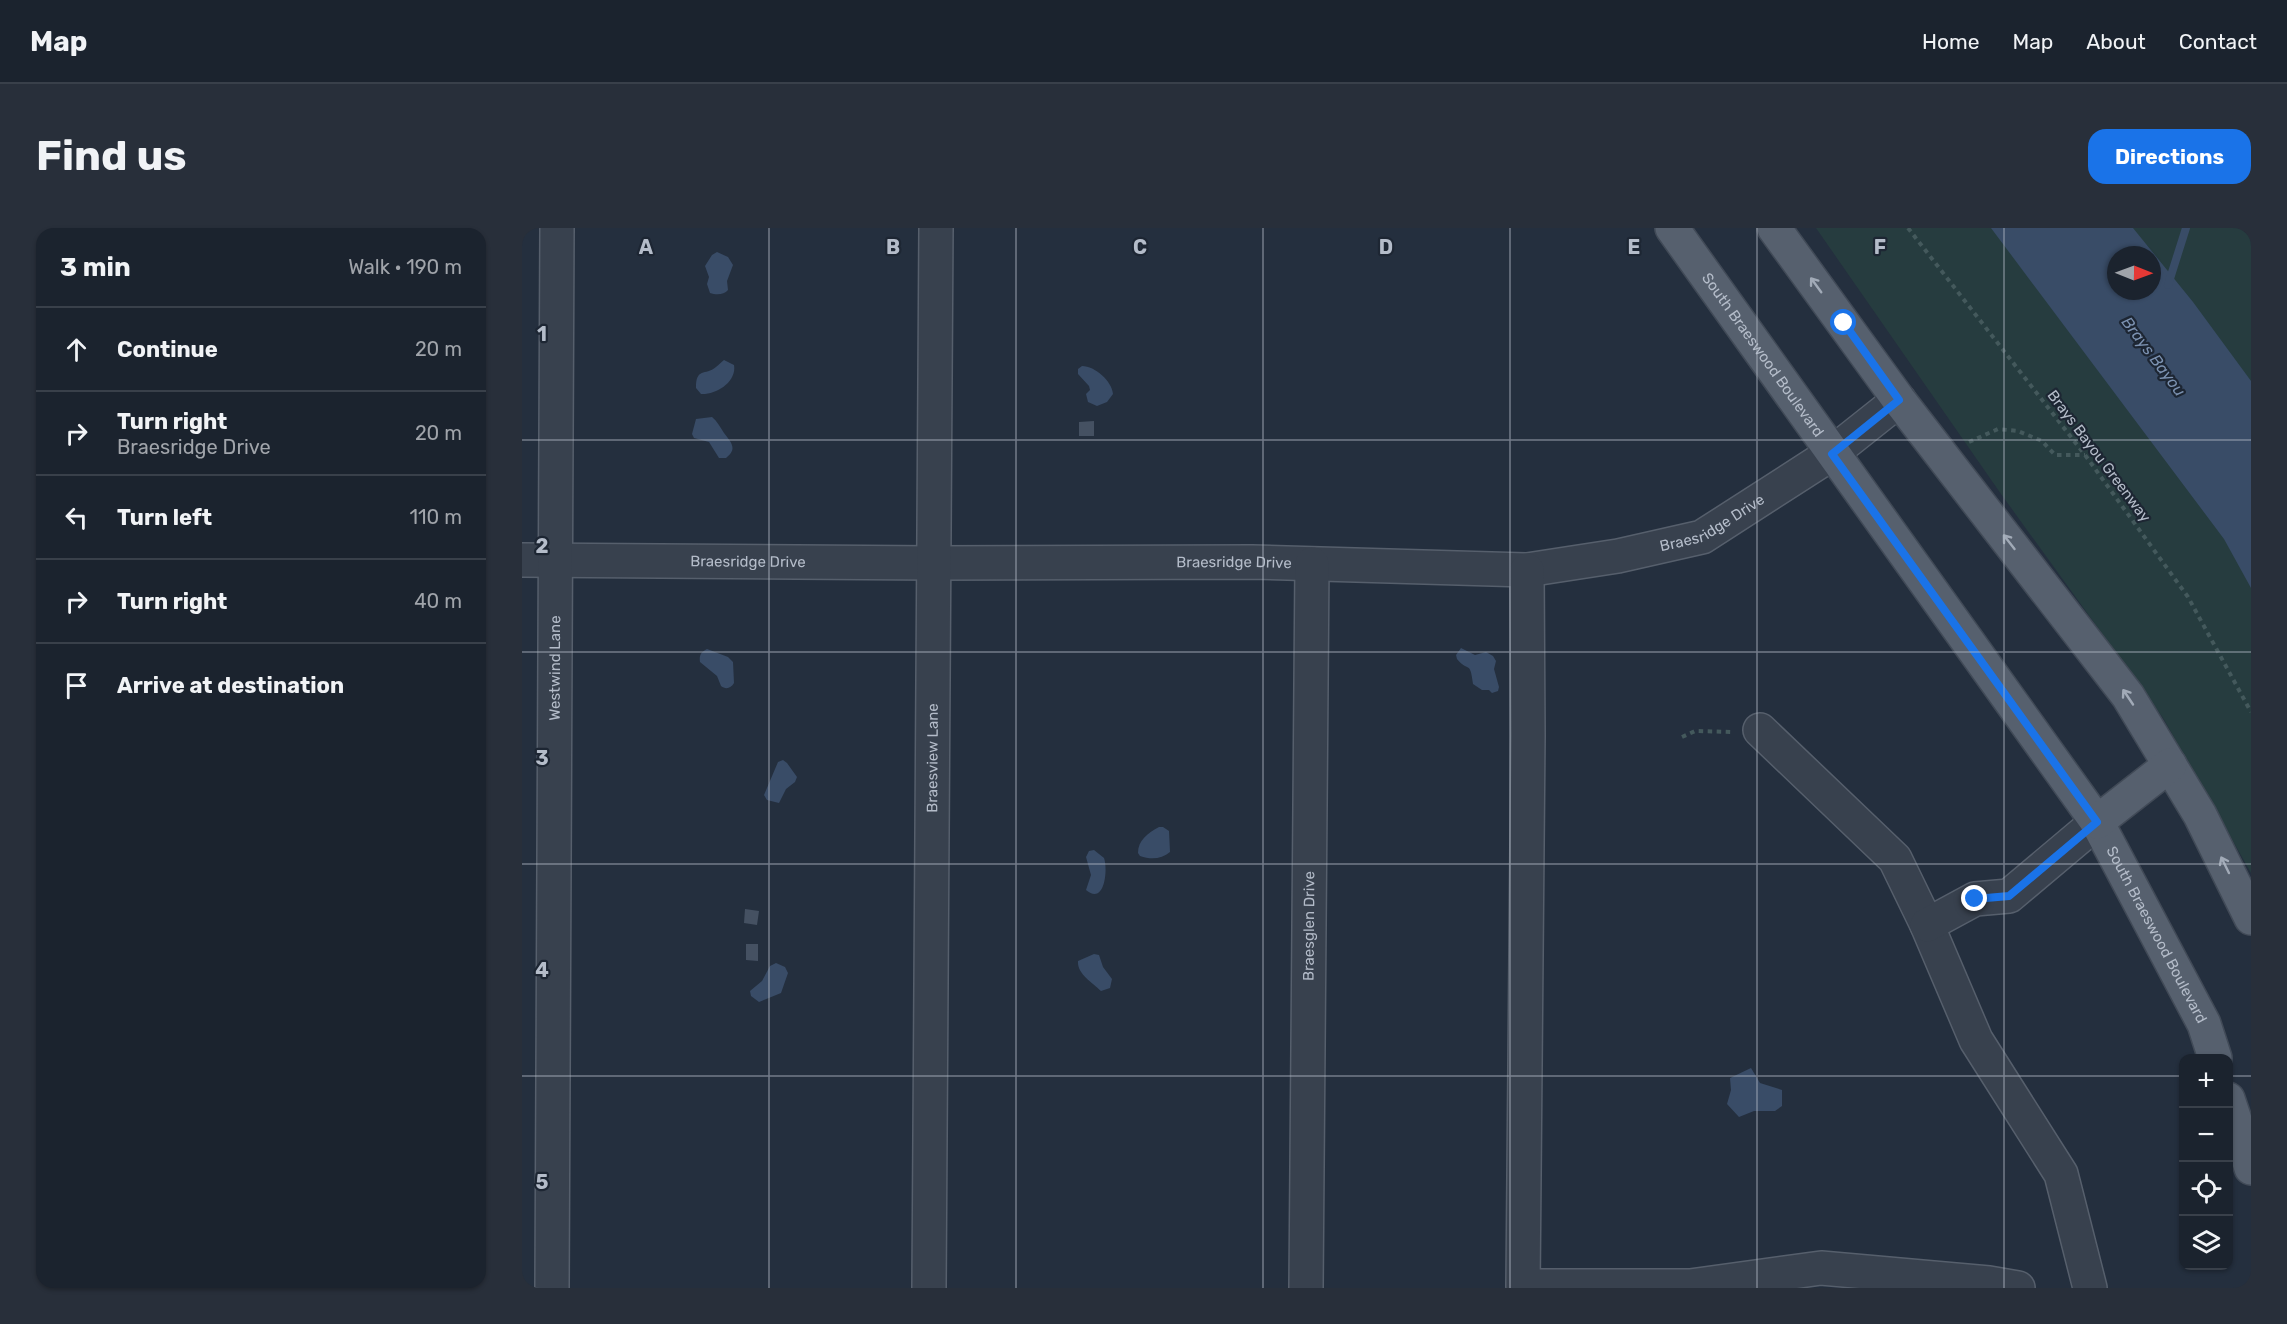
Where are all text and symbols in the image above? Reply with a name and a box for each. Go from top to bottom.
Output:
text: Map [30,25,87,58]
text: Home [1922,29,1979,54]
text: Map [2012,29,2053,54]
text: About [2086,29,2146,54]
text: Contact [2179,29,2257,54]
button: Directions [2088,129,2251,184]
text: Find us [36,131,187,181]
text: A [639,235,654,259]
text: B [886,235,900,259]
text: C [1133,235,1147,259]
text: D [1379,235,1393,259]
text: E [1628,235,1640,259]
text: F [1874,235,1886,259]
north arrow [2107,246,2161,300]
text: 3 min [60,252,131,283]
text: Walk · 190 m [348,255,462,279]
street label: South Braeswood Boulevard [1698,269,1828,440]
one-way arrow [1810,278,1822,294]
route start [1830,309,1856,335]
water label: Brays Bayou [2118,313,2190,400]
text: 1 [537,322,547,346]
icon: ahead [60,333,93,366]
text: Continue [117,336,218,363]
text: 20 m [415,337,462,361]
street label: Brays Bayou Greenway [2044,387,2154,525]
text: Turn right [117,408,227,435]
icon: right [60,417,93,450]
text: 20 m [415,421,462,445]
text: Braesridge Drive [117,435,271,459]
street label: Braesridge Drive [1658,490,1768,555]
icon: left [60,501,93,534]
text: Turn left [117,504,212,531]
text: 110 m [410,505,462,529]
text: 2 [536,534,549,558]
one-way arrow [2002,534,2015,550]
street label: Braesridge Drive [690,552,806,571]
street label: Braesridge Drive [1176,553,1292,572]
icon: right [60,585,93,618]
text: Turn right [117,588,227,615]
text: 40 m [414,589,462,613]
street label: Westwind Lane [546,615,564,721]
icon: arrive [60,669,93,702]
text: Arrive at destination [117,672,344,699]
one-way arrow [2122,689,2134,705]
street label: Braesview Lane [923,703,942,813]
text: 3 [535,746,549,770]
street label: South Braeswood Boulevard [2103,843,2211,1026]
one-way arrow [2219,857,2230,875]
street label: Braesglen Drive [1300,871,1318,981]
route end [1961,885,1987,911]
text: 4 [535,958,549,982]
map controls [2179,1054,2233,1270]
button: + [2179,1054,2233,1108]
button: − [2179,1108,2233,1162]
button: locate [2179,1162,2233,1216]
text: 5 [536,1170,549,1194]
button: layers [2179,1216,2233,1270]

